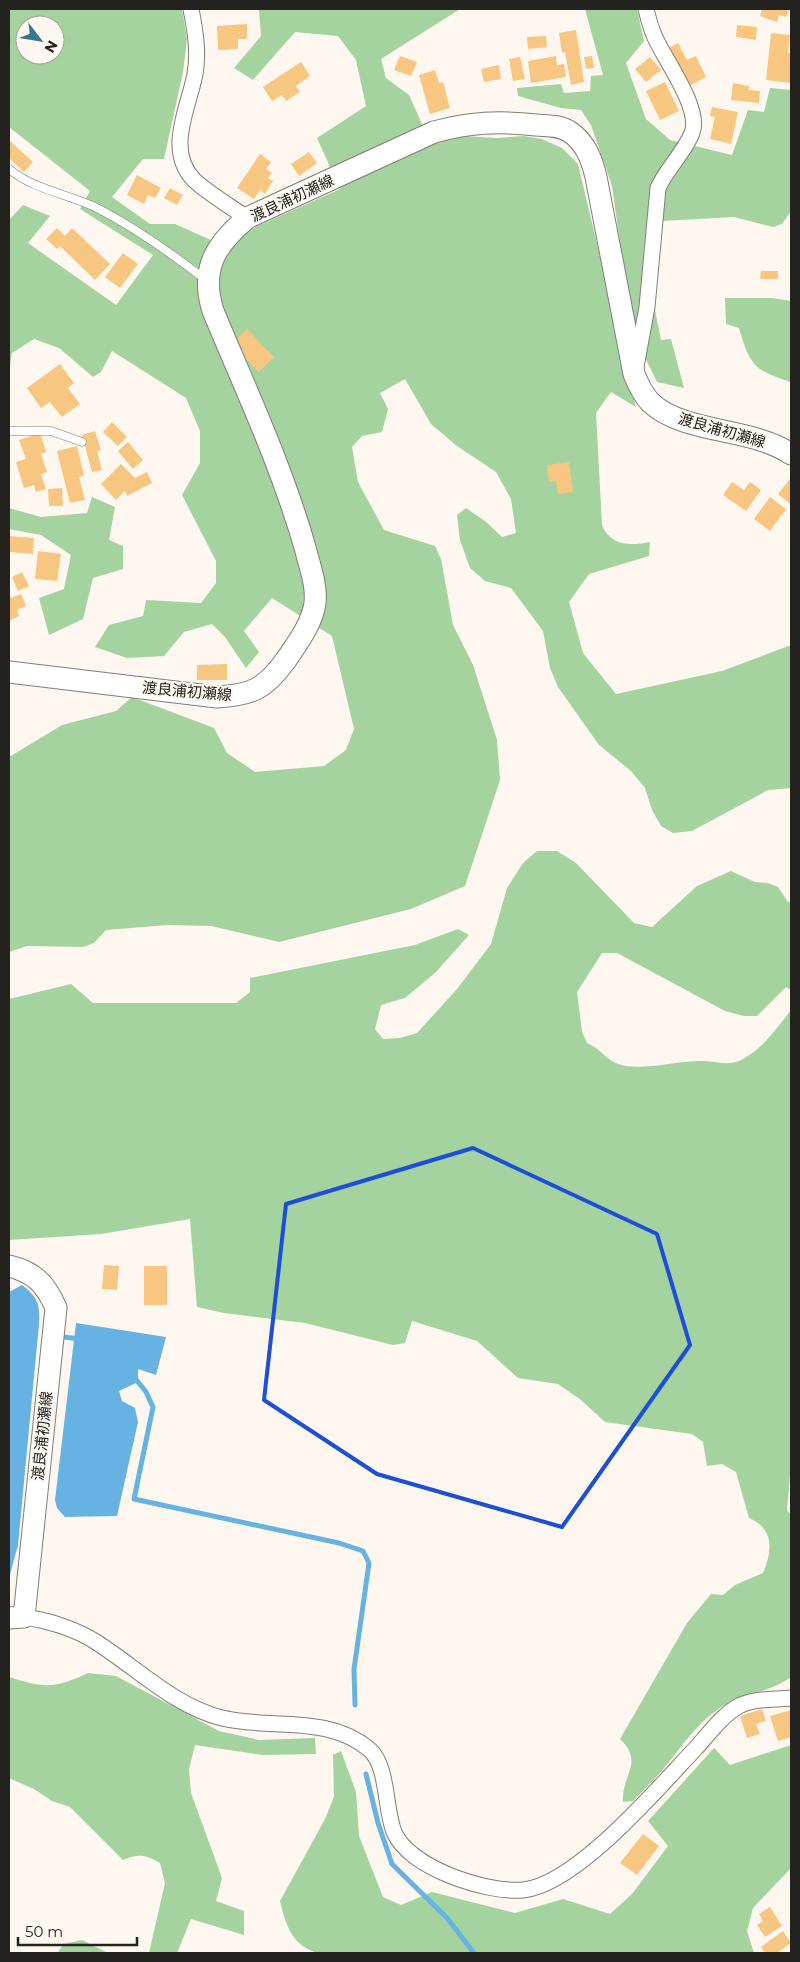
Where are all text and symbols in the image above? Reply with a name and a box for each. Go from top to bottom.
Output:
north arrow [15,15,65,65]
text: N [41,37,62,56]
street label: 渡良浦初瀬線 [247,170,337,226]
street label: 渡良浦初瀬線 [676,408,768,452]
street label: 渡良浦初瀬線 [141,678,233,704]
street label: 渡良浦初瀬線 [28,1390,56,1482]
scale bar [18,1914,136,1946]
text: 50 m [25,1922,63,1941]

